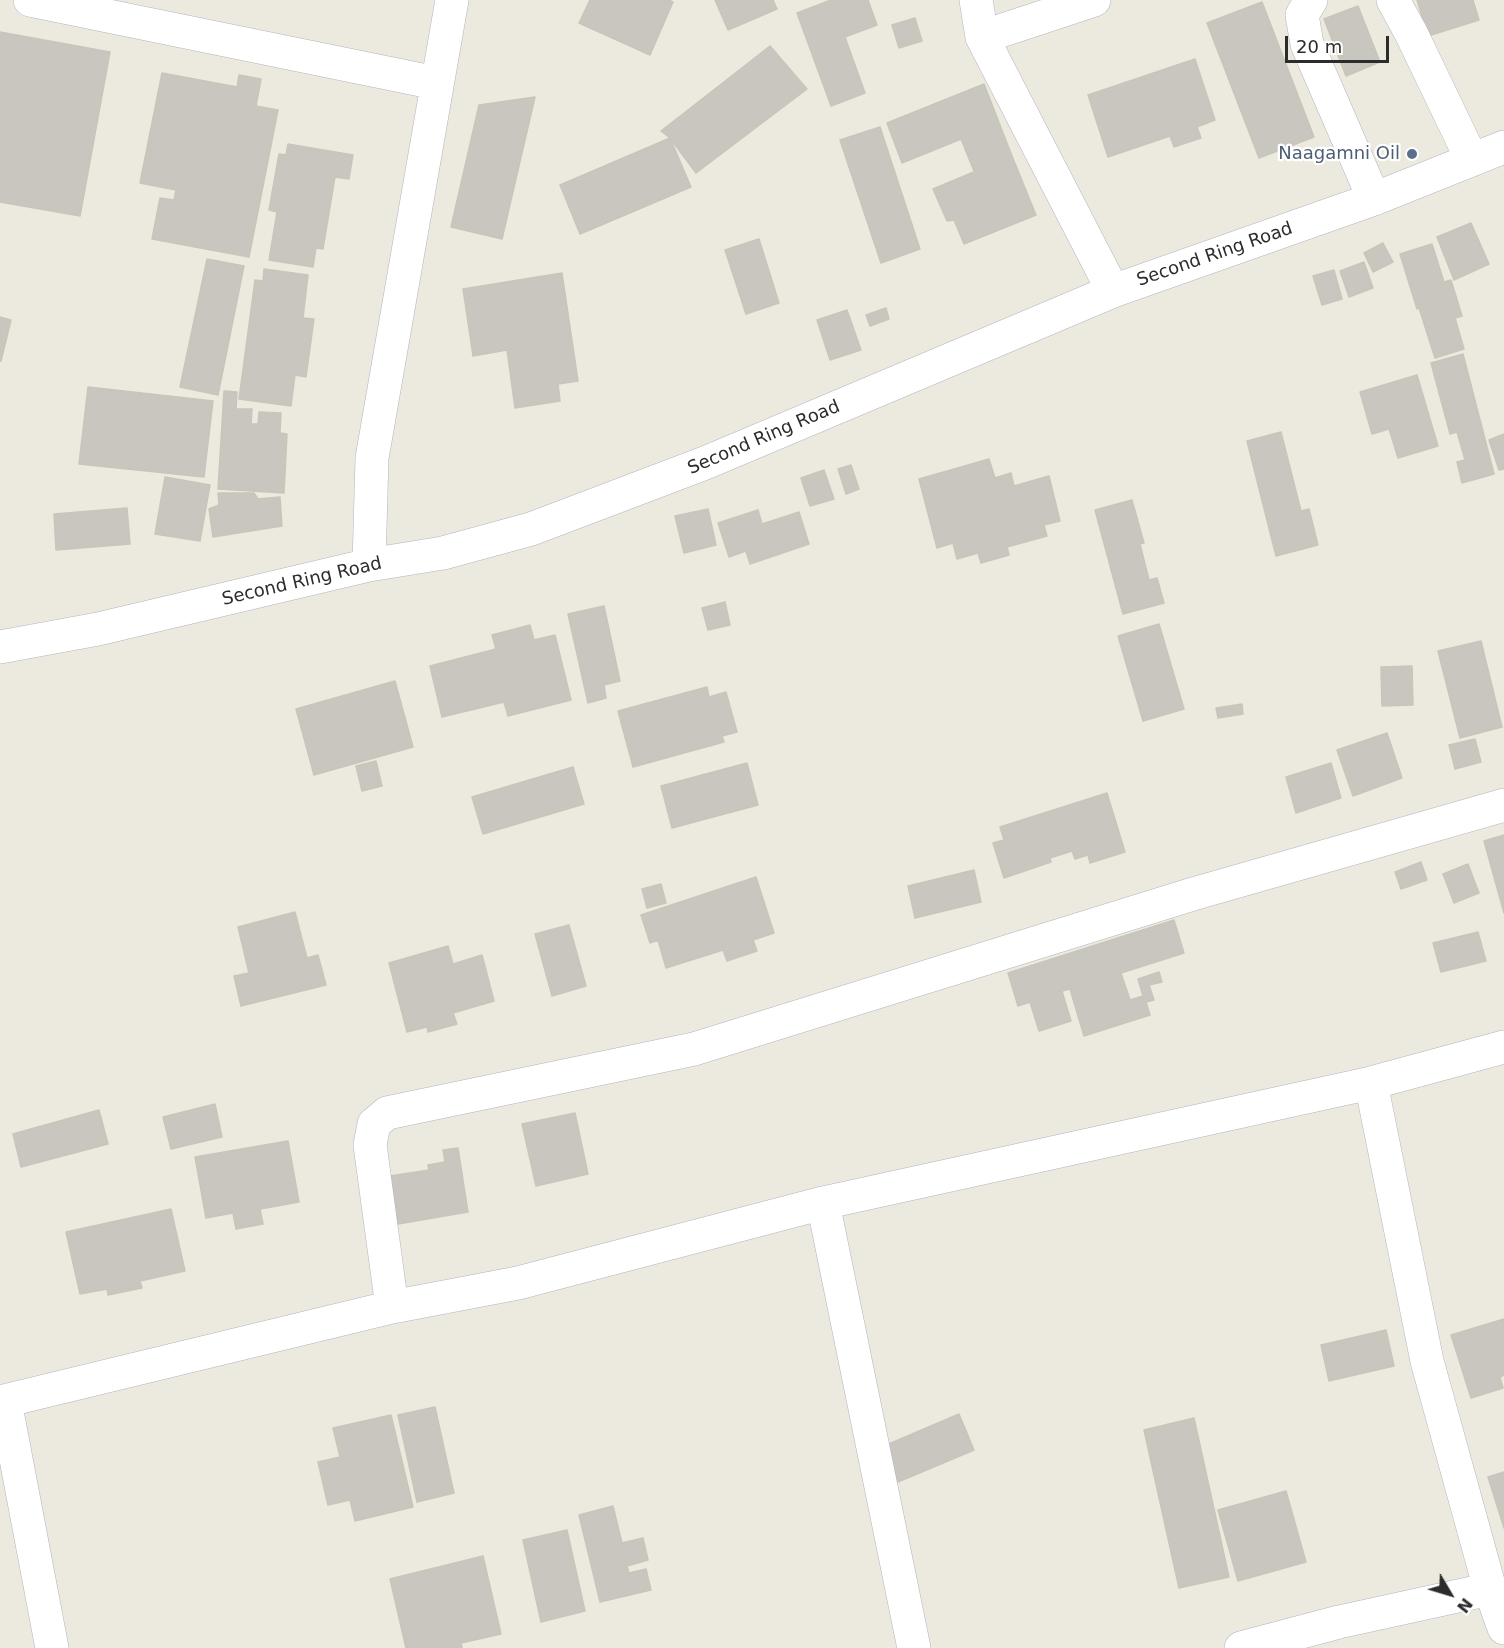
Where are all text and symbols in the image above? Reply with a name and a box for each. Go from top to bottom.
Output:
scale bar [1288,24,1392,62]
text: 20 m [1296,36,1342,57]
place label: Naagamni Oil [1278,143,1400,165]
marker: Naagamni Oil [1405,147,1419,161]
street label: Second Ring Road [1134,218,1296,292]
street label: Second Ring Road [685,396,843,480]
street label: Second Ring Road [220,553,384,611]
north arrow [1420,1564,1480,1624]
text: N [1453,1594,1476,1617]

